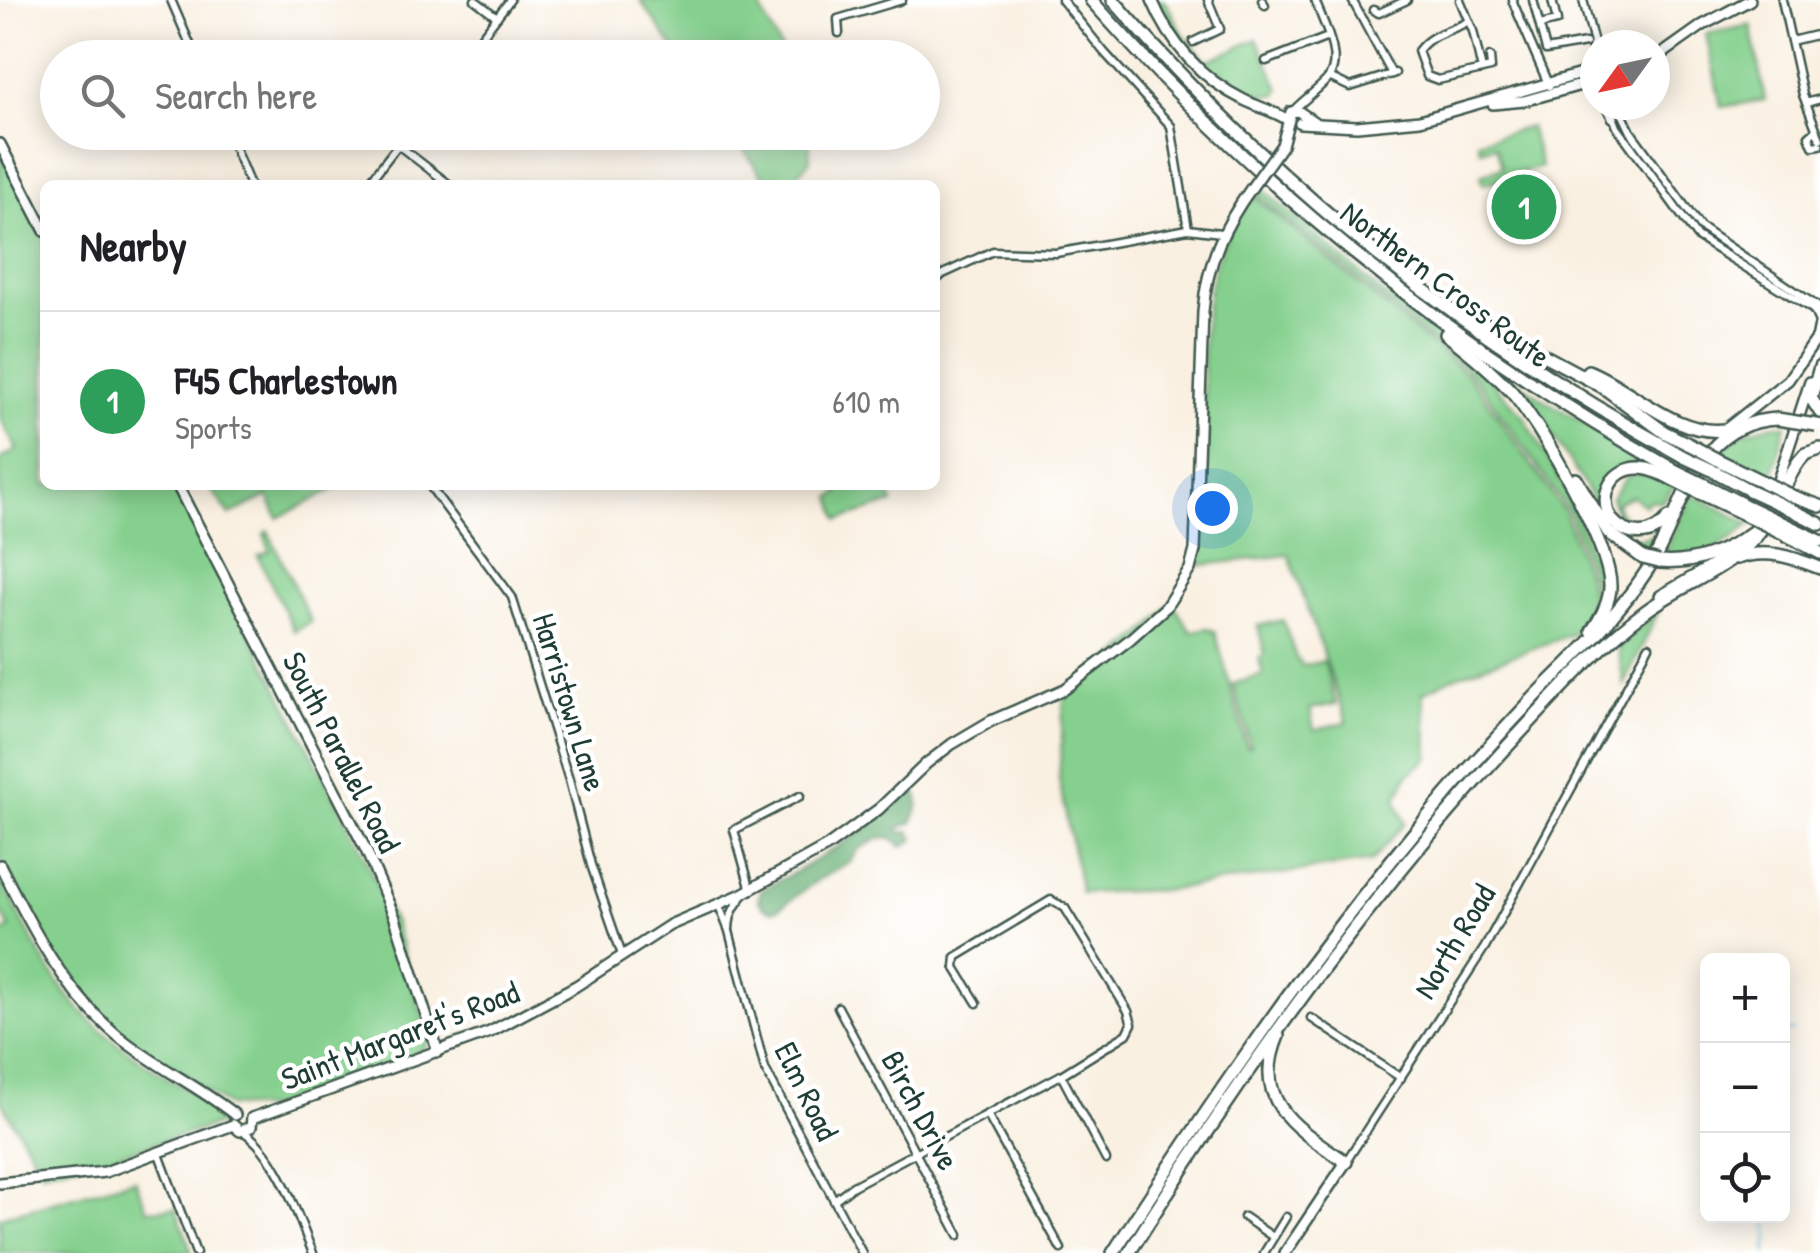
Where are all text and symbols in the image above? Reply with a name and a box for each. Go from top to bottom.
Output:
north arrow [1580,30,1670,120]
search box [40,40,940,150]
icon: search [75,68,130,123]
text: Search here [155,69,317,121]
pin: 1 [1492,170,1556,244]
street label: Northern Cross Route [1332,191,1560,377]
text: Nearby [80,217,187,274]
text: F45 Charlestown [175,354,398,406]
text: 1 [107,380,118,423]
text: 610 m [832,380,900,423]
text: Sports [175,406,252,449]
your location [1187,483,1238,534]
street label: Harristown Lane [523,608,618,796]
street label: South Parallel Road [273,644,411,860]
street label: North Road [1403,876,1505,1006]
map controls [1700,953,1790,1223]
button: + [1700,953,1790,1043]
street label: Saint Margaret's Road [275,970,525,1100]
street label: Elm Road [765,1035,849,1147]
street label: Birch Drive [872,1043,970,1177]
button: − [1700,1043,1790,1133]
button: locate [1700,1133,1790,1223]

